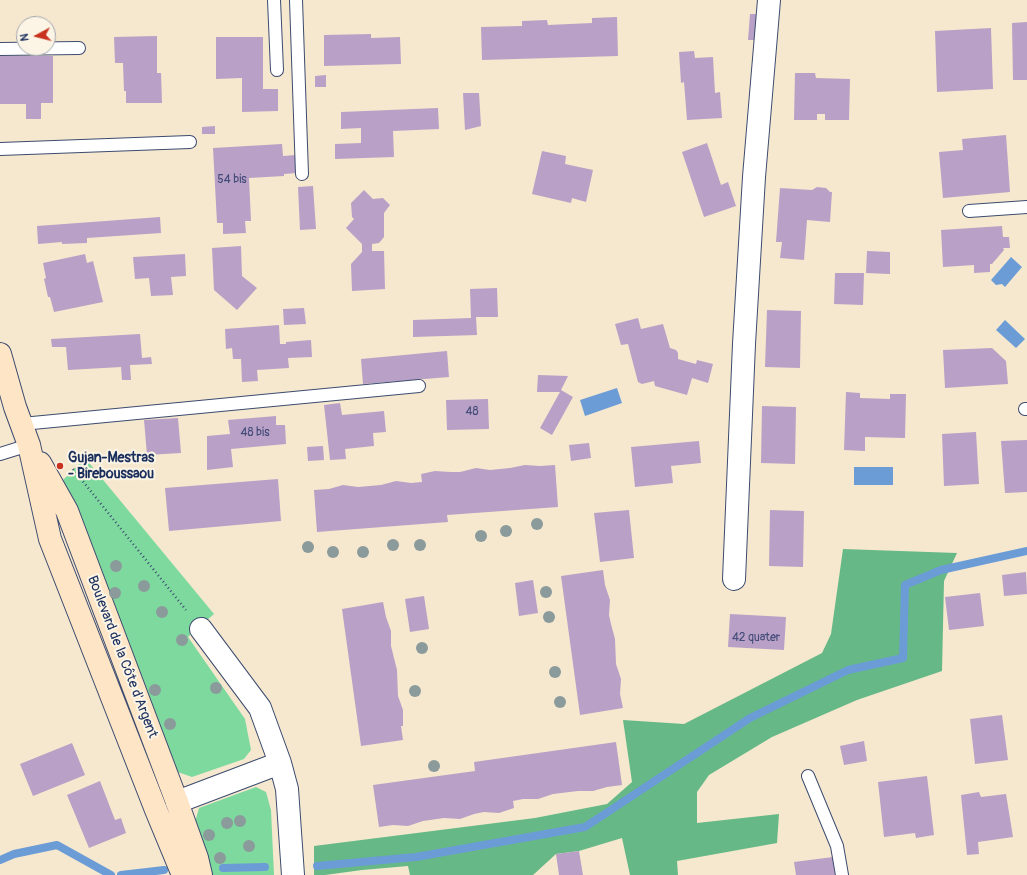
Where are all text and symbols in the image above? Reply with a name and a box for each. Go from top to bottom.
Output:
north arrow [16,16,56,56]
text: N [18,33,31,42]
house number: 54 bis [217,173,247,187]
house number: 48 [465,405,479,419]
house number: 48 bis [240,426,270,440]
place label: Gujan-Mestras - Bireboussaou [68,450,154,482]
marker: Gujan-Mestras - Bireboussaou [55,461,65,471]
street label: Boulevard de la Côte d'Argent [83,573,161,741]
house number: 42 quater [732,631,780,645]

